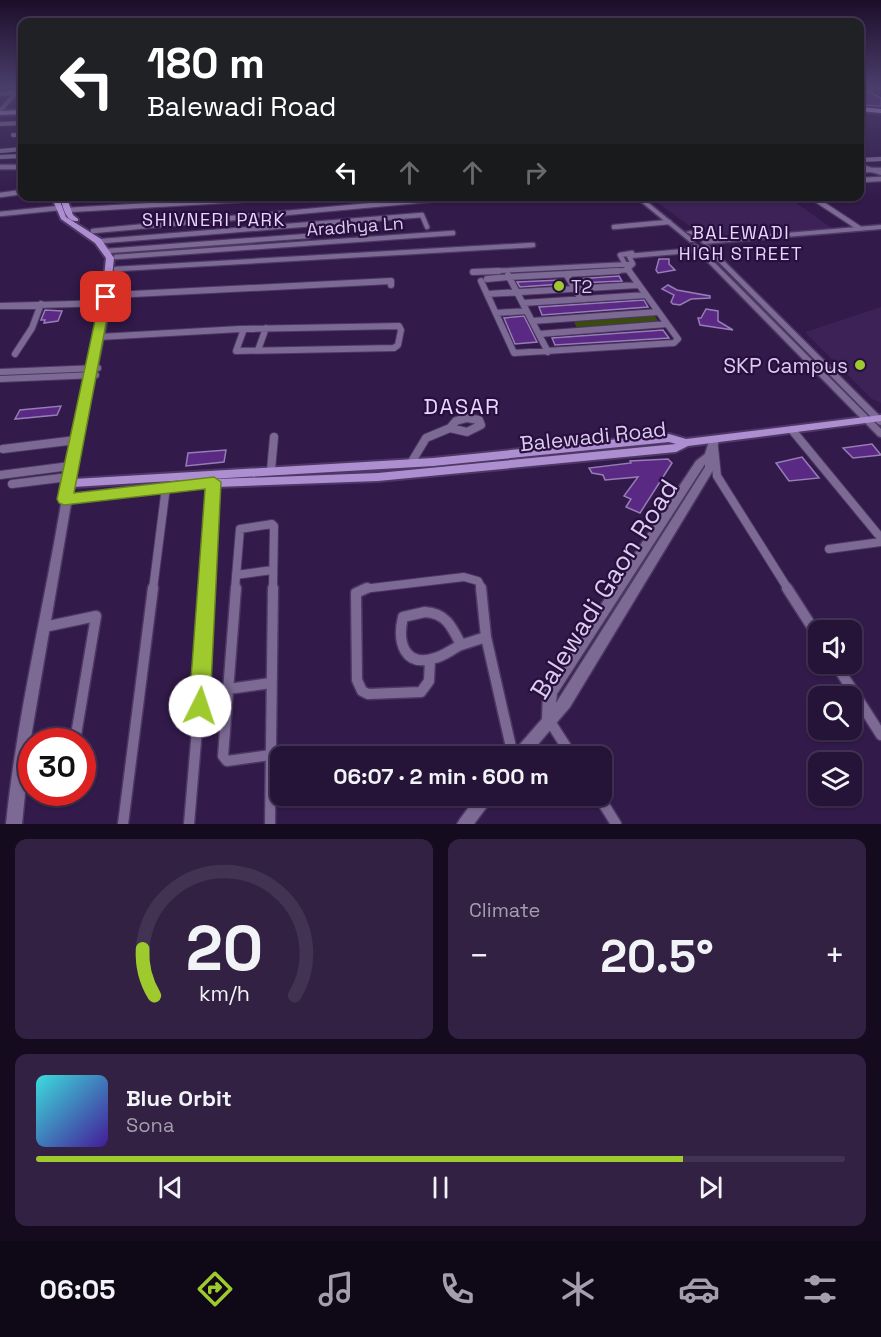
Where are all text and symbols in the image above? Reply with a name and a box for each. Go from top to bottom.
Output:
text: 180 m [147,37,265,90]
icon: left [48,42,126,120]
text: Balewadi Road [147,89,336,124]
icon: left [330,156,363,189]
icon: ahead [393,156,426,189]
icon: ahead [456,156,489,189]
icon: right [519,156,552,189]
district label: SHIVNERI PARK [142,208,286,231]
street label: Aradhya Ln [306,211,404,241]
district label: BALEWADI HIGH STREET [679,221,803,265]
pin [80,271,131,322]
place label: T2 [571,275,592,298]
marker: T2 [552,279,566,293]
icon: arrive [89,280,122,313]
place label: SKP Campus [723,352,848,379]
marker: SKP Campus [853,358,867,372]
district label: DASAR [424,392,500,420]
street label: Balewadi Road [518,415,668,457]
street label: Balewadi Gaon Road [523,473,685,705]
map controls [808,620,862,806]
button: sound [808,620,862,674]
position arrow [168,674,232,738]
button: search [808,686,862,740]
speed limit sign: 30 [18,728,96,806]
button: layers [808,752,862,806]
text: 06:07 · 2 min · 600 m [333,762,549,790]
text: Climate [469,897,540,923]
text: 20 [185,909,263,988]
text: 20.5° [600,928,714,985]
text: − [469,935,489,977]
text: + [825,935,845,977]
text: km/h [198,980,250,1007]
text: Blue Orbit [126,1084,232,1112]
text: Sona [126,1112,174,1138]
icon: previous [154,1171,187,1204]
icon: pause [424,1171,457,1204]
icon: next [694,1171,727,1204]
icon: directions [194,1268,236,1310]
icon: music [315,1268,357,1310]
icon: phone [436,1268,478,1310]
icon: climate [557,1268,599,1310]
icon: car [678,1268,720,1310]
icon: filters [799,1268,841,1310]
text: 06:05 [40,1272,115,1307]

